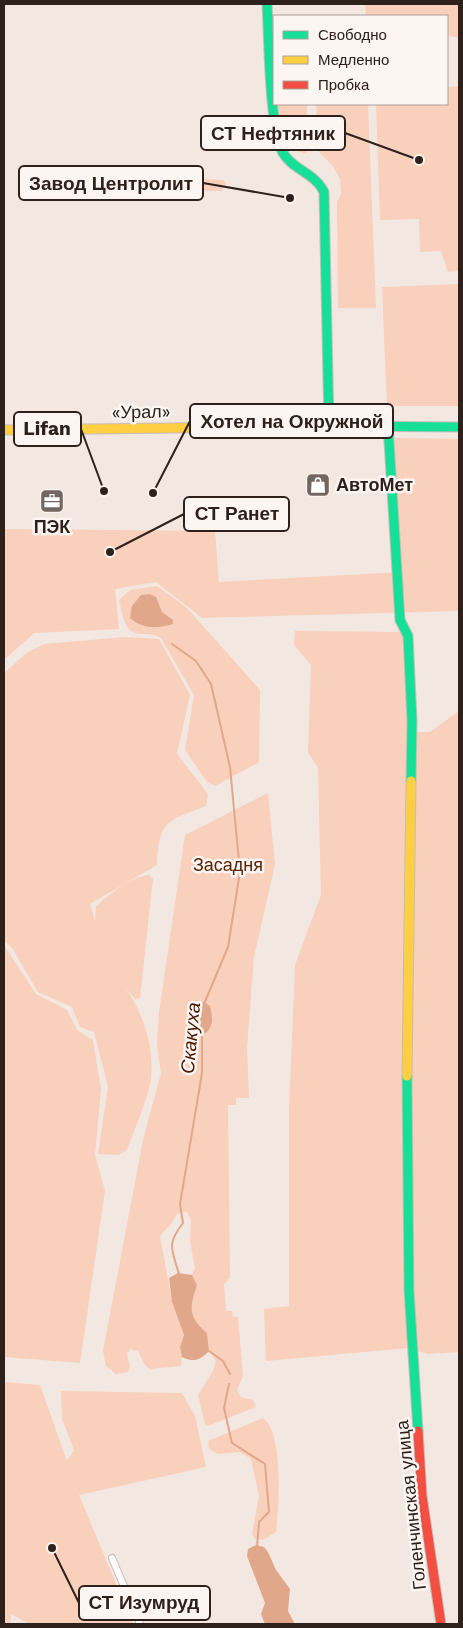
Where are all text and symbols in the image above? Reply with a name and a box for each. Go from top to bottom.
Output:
legend [273,15,448,105]
text: Свободно [318,26,387,44]
text: Медленно [318,51,389,69]
text: Пробка [318,76,370,94]
callout: СТ Нефтяник [201,116,345,150]
text: СТ Нефтяник [211,122,335,145]
callout: Завод Центролит [19,166,203,200]
text: Завод Центролит [29,172,193,195]
street label: «Урал» [111,400,171,423]
callout: Хотел на Окружной [190,404,393,438]
text: Хотел на Окружной [200,410,384,433]
callout: Lifan [14,412,81,446]
text: Lifan [23,417,71,440]
shop icon: АвтоМет [305,472,331,498]
place label: АвтоМет [336,474,413,495]
office icon: ПЭК [39,488,65,514]
callout: СТ Ранет [184,497,289,531]
text: СТ Ранет [195,502,279,525]
place label: ПЭК [34,516,71,537]
park label: Засадня [193,854,263,875]
water label: Скакуха [176,1001,205,1075]
street label: Голенчинская улица [391,1418,430,1591]
callout: СТ Изумруд [79,1586,210,1620]
text: СТ Изумруд [89,1591,199,1614]

